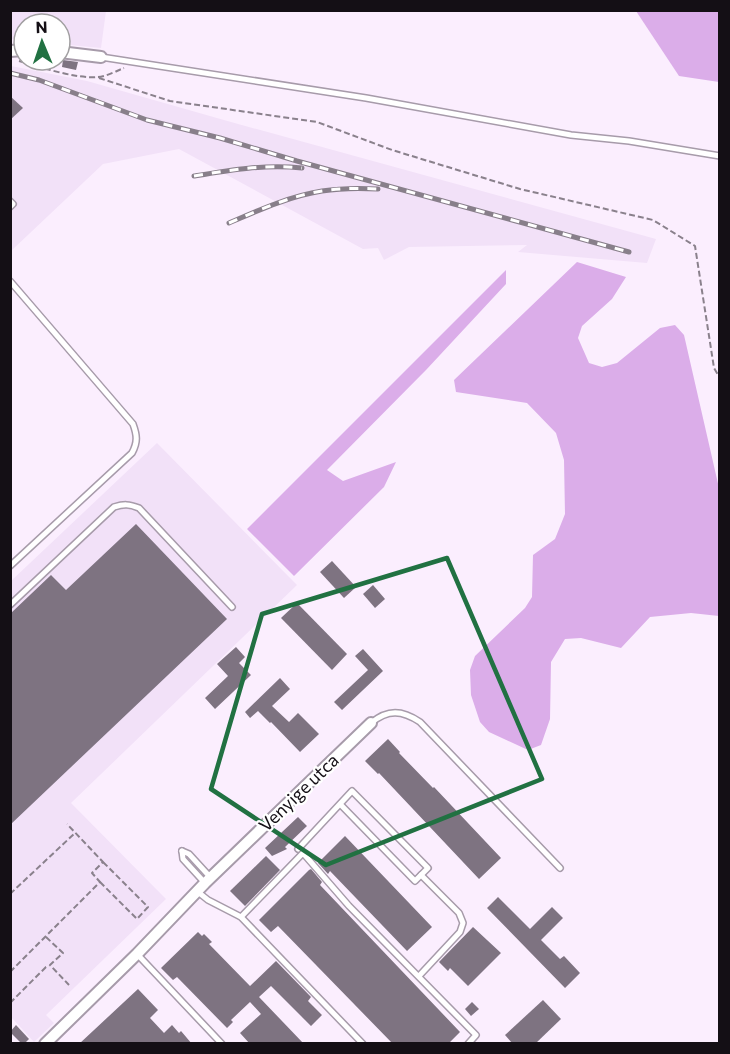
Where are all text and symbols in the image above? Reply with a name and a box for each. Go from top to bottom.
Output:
north arrow [12,12,72,72]
text: N [35,17,48,36]
street label: Venyige utca [254,749,343,836]

